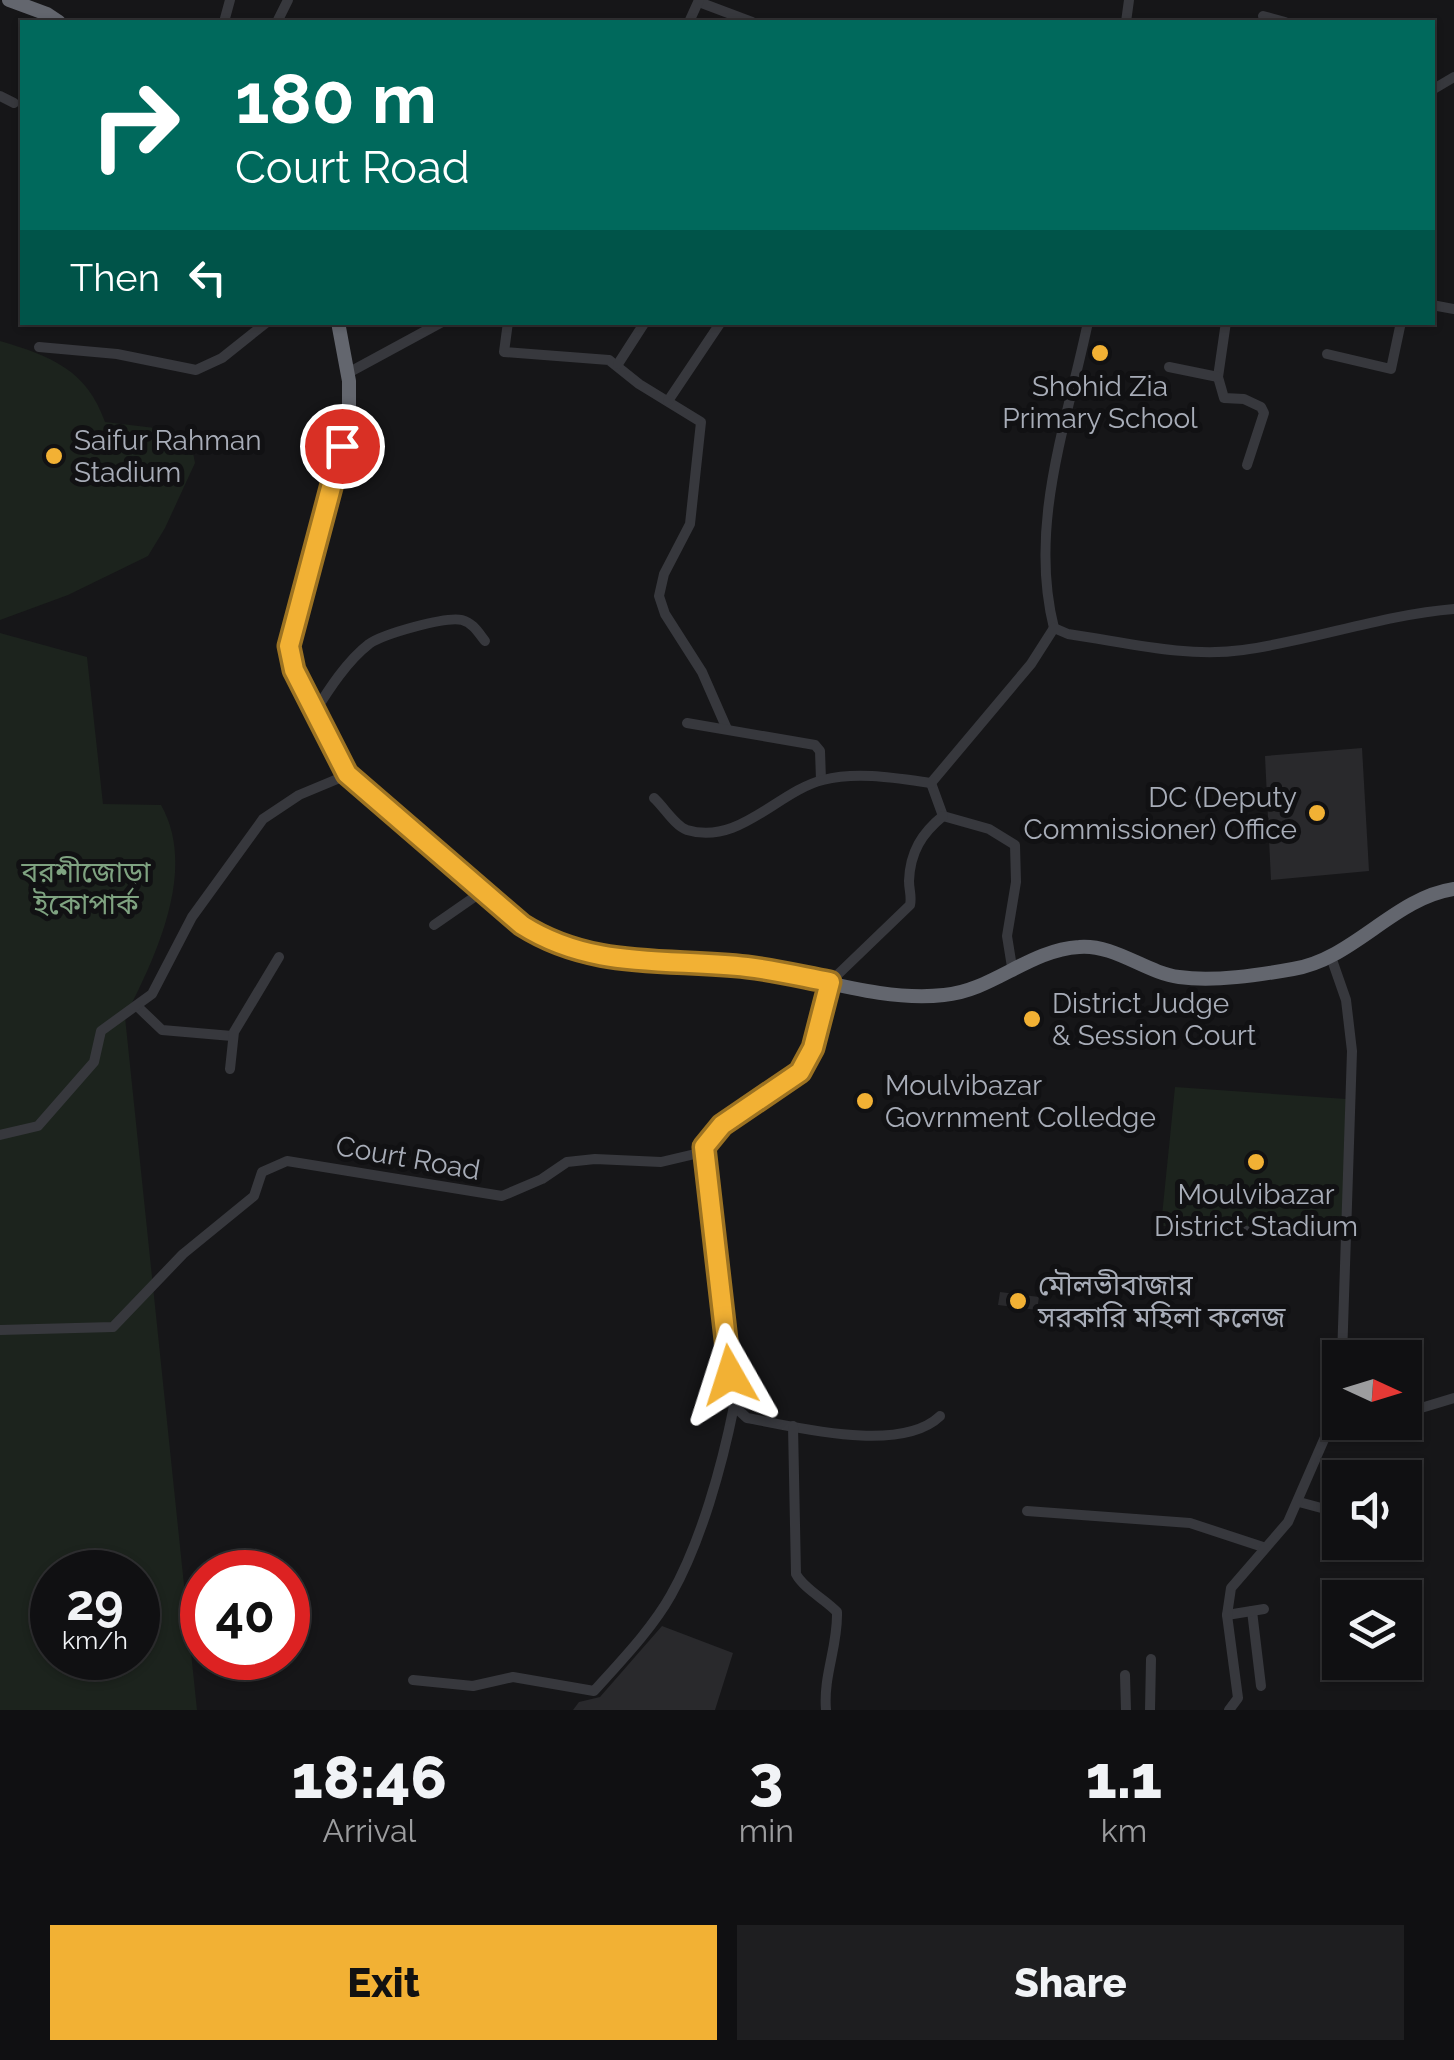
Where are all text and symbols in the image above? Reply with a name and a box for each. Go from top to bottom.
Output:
text: 180 m [235,57,437,139]
icon: right [70,60,200,190]
text: Court Road [235,141,470,194]
icon: left [180,250,235,305]
text: Then [70,255,160,300]
marker: Shohid Zia Primary School [1089,342,1111,364]
place label: Shohid Zia Primary School [1002,370,1198,435]
pin [300,404,385,489]
icon: arrive [315,419,370,474]
place label: Saifur Rahman Stadium [74,424,262,489]
marker: Saifur Rahman Stadium [43,445,65,467]
place label: DC (Deputy Commissioner) Office [1024,781,1297,846]
marker: DC (Deputy Commissioner) Office [1306,802,1328,824]
park label: বরশীজোড়া ইকোপার্ক [21,856,151,921]
place label: District Judge & Session Court [1052,987,1257,1052]
marker: District Judge & Session Court [1021,1008,1043,1030]
place label: Moulvibazar Govrnment Colledge [885,1069,1156,1134]
marker: Moulvibazar Govrnment Colledge [854,1090,876,1112]
street label: Court Road [333,1129,483,1187]
marker: Moulvibazar District Stadium [1245,1151,1267,1173]
place label: Moulvibazar District Stadium [1154,1178,1358,1243]
place label: মৌলভীবাজার সরকারি মহিলা কলেজ [1037,1269,1286,1334]
marker: মৌলভীবাজার সরকারি মহিলা কলেজ [1007,1290,1029,1312]
position arrow [678,1323,782,1427]
north arrow [1322,1340,1422,1440]
map controls [1322,1340,1422,1680]
button: sound [1322,1460,1422,1560]
speed limit sign: 40 [180,1550,310,1680]
text: 29 [66,1573,124,1632]
button: layers [1322,1580,1422,1680]
text: km/h [62,1625,128,1655]
text: 18:46 [292,1742,447,1812]
text: 3 [749,1742,783,1812]
text: 1.1 [1086,1742,1162,1812]
text: Arrival [322,1812,416,1849]
text: min [739,1812,794,1849]
text: km [1101,1812,1147,1849]
button: Exit [50,1925,717,2040]
button: Share [737,1925,1404,2040]

